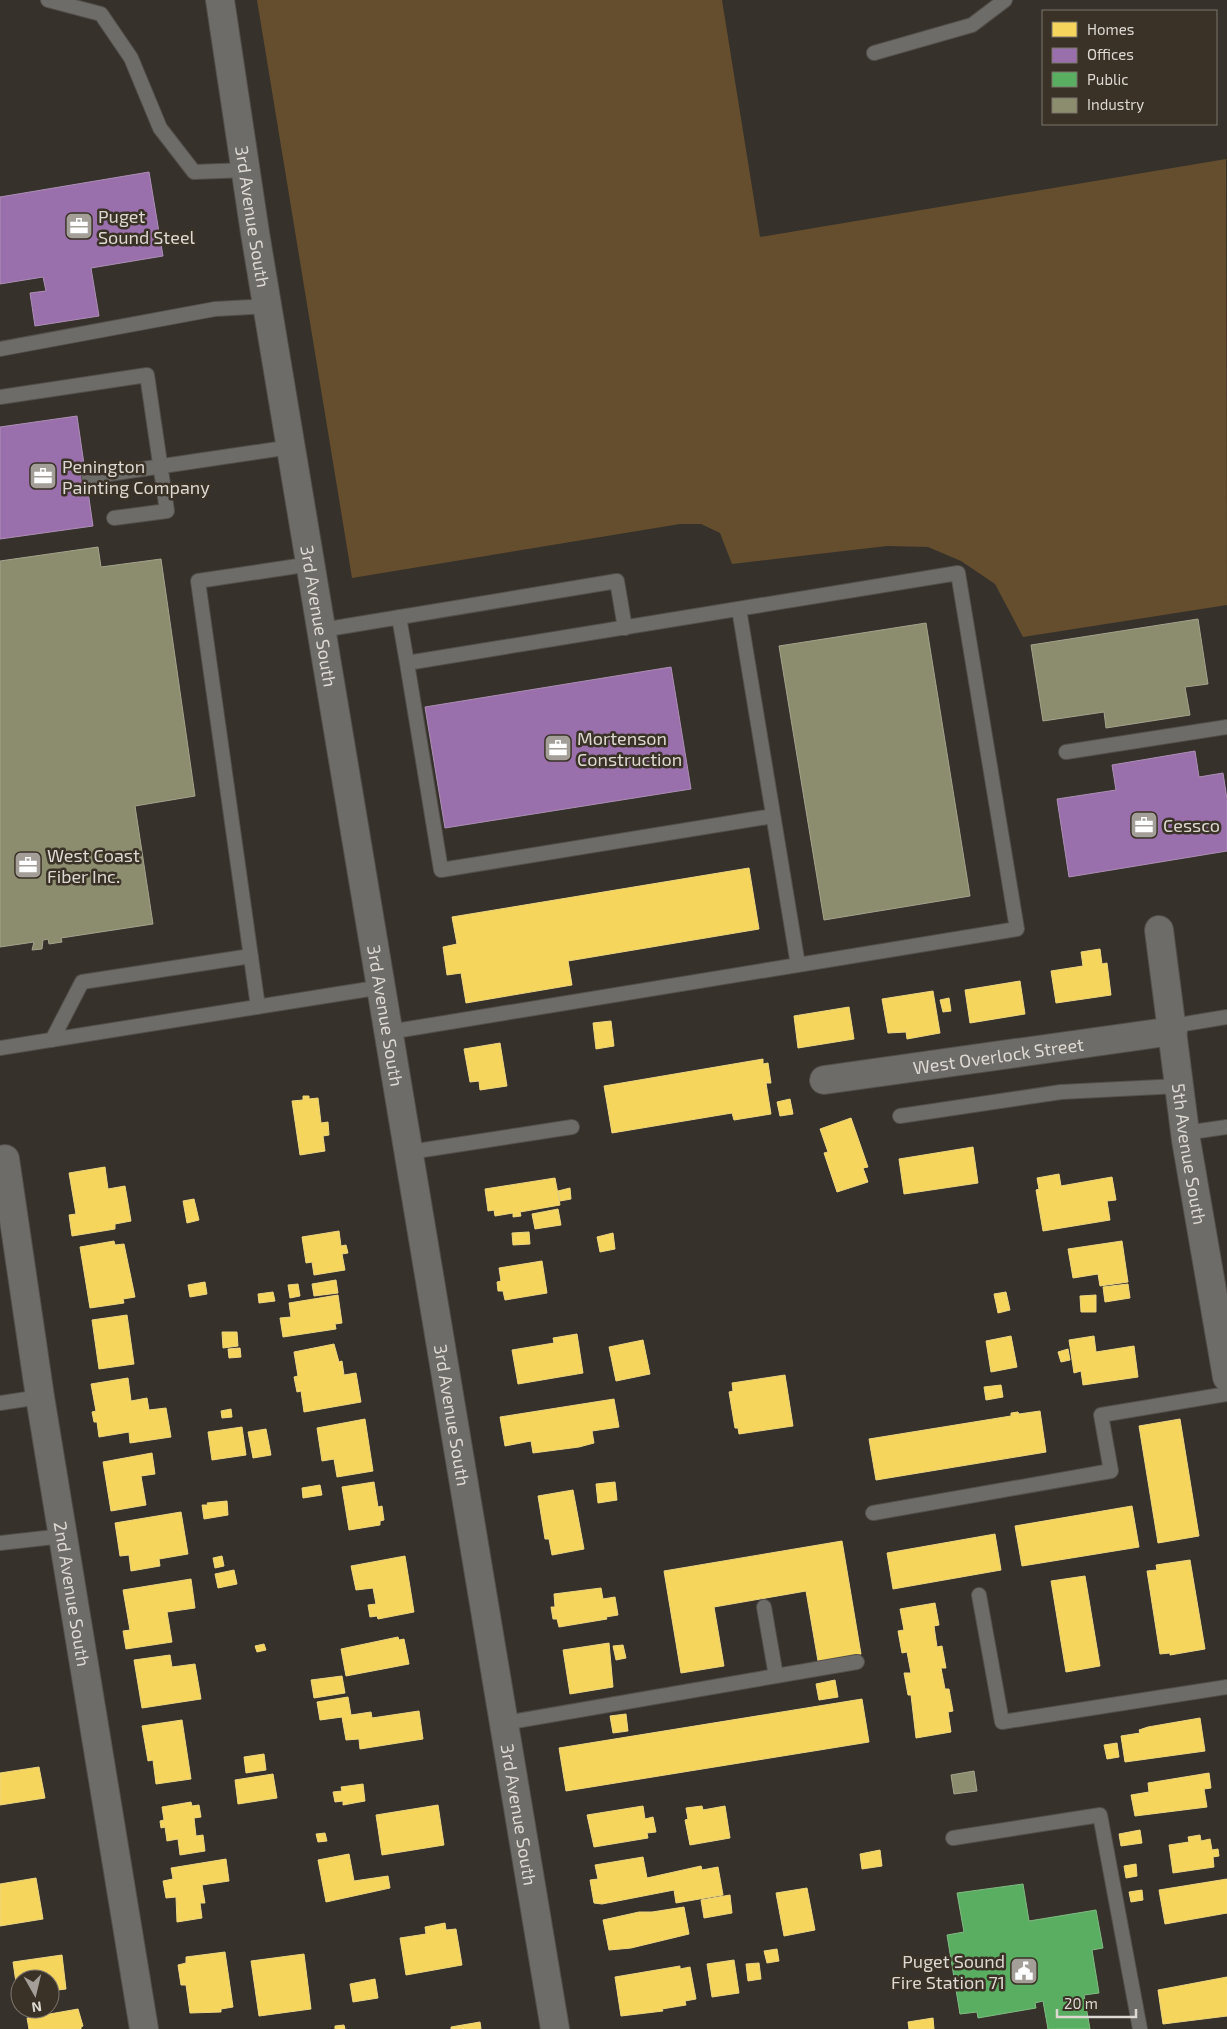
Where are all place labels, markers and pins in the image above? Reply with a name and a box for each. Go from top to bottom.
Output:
place label: Puget Sound Steel [98,205,196,248]
office icon: Puget Sound Steel [64,211,94,241]
place label: Penington Painting Company [62,455,210,498]
office icon: Penington Painting Company [28,461,58,491]
place label: Mortenson Construction [577,727,682,770]
office icon: Mortenson Construction [543,733,573,763]
office icon: Cessco [1129,810,1159,840]
place label: Cessco [1163,814,1220,836]
place label: West Coast Fiber Inc. [47,844,140,887]
office icon: West Coast Fiber Inc. [13,850,43,880]
place label: Puget Sound Fire Station 71 [891,1950,1005,1993]
public building icon: Puget Sound Fire Station 71 [1009,1956,1039,1986]

